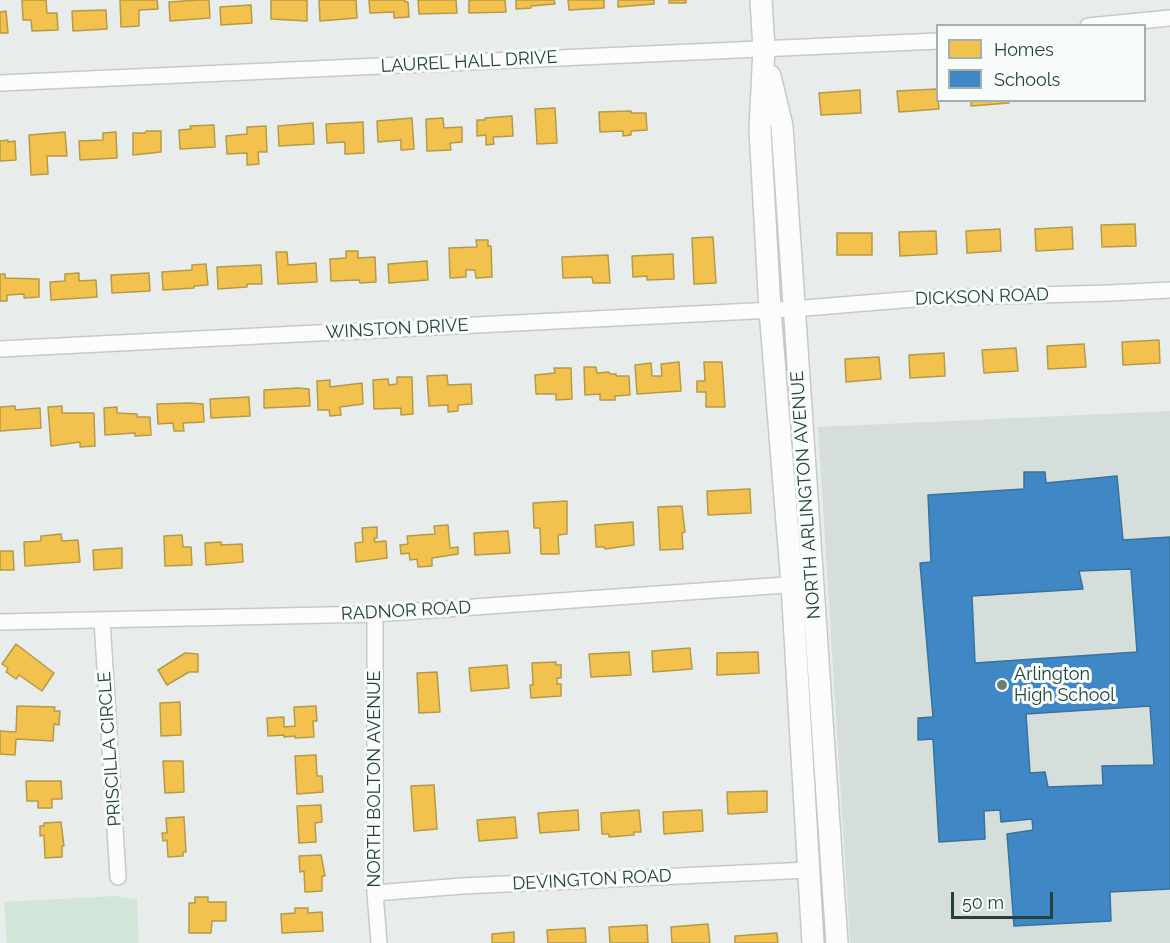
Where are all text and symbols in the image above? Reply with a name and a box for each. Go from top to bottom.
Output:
legend [936,24,1146,102]
text: Homes [994,39,1054,60]
street label: LAUREL HALL DRIVE [380,47,558,77]
text: Schools [994,69,1060,90]
street label: DICKSON ROAD [915,284,1049,310]
street label: WINSTON DRIVE [325,314,469,344]
street label: NORTH ARLINGTON AVENUE [787,370,825,620]
street label: RADNOR ROAD [340,597,472,625]
place label: Arlington High School [1014,664,1115,706]
street label: NORTH BOLTON AVENUE [364,670,386,888]
street label: PRISCILLA CIRCLE [94,671,126,827]
marker: Arlington High School [995,678,1009,692]
street label: DEVINGTON ROAD [512,865,672,895]
scale bar [954,880,1056,918]
text: 50 m [962,892,1004,913]

